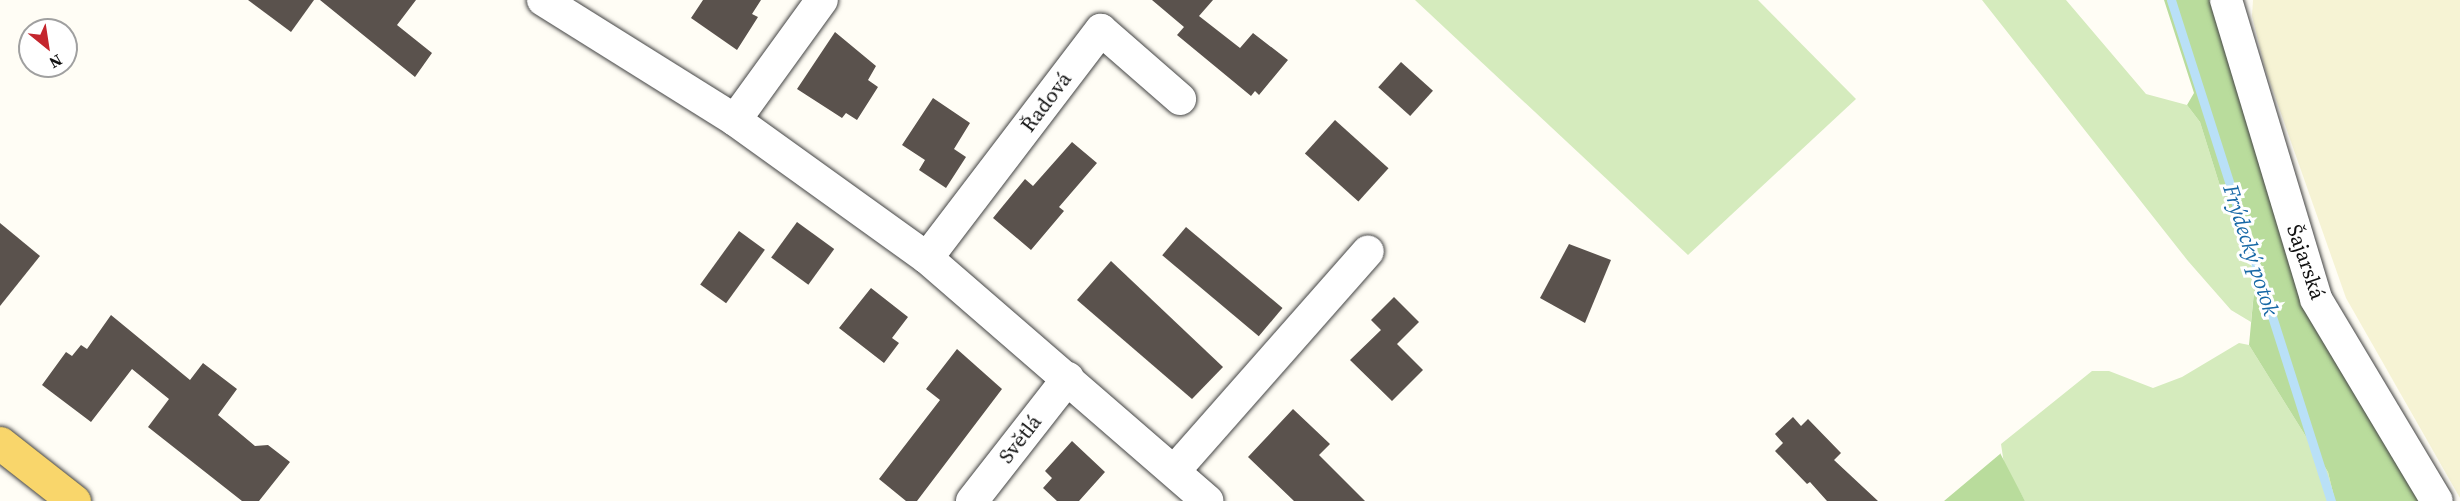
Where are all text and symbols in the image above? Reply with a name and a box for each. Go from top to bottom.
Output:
north arrow [18,18,78,78]
text: N [45,49,67,74]
street label: Řadová [1015,67,1077,137]
water label: Frýdecký potok [2217,181,2285,319]
street label: Šajarská [2281,221,2331,303]
street label: Světlá [993,410,1047,468]

